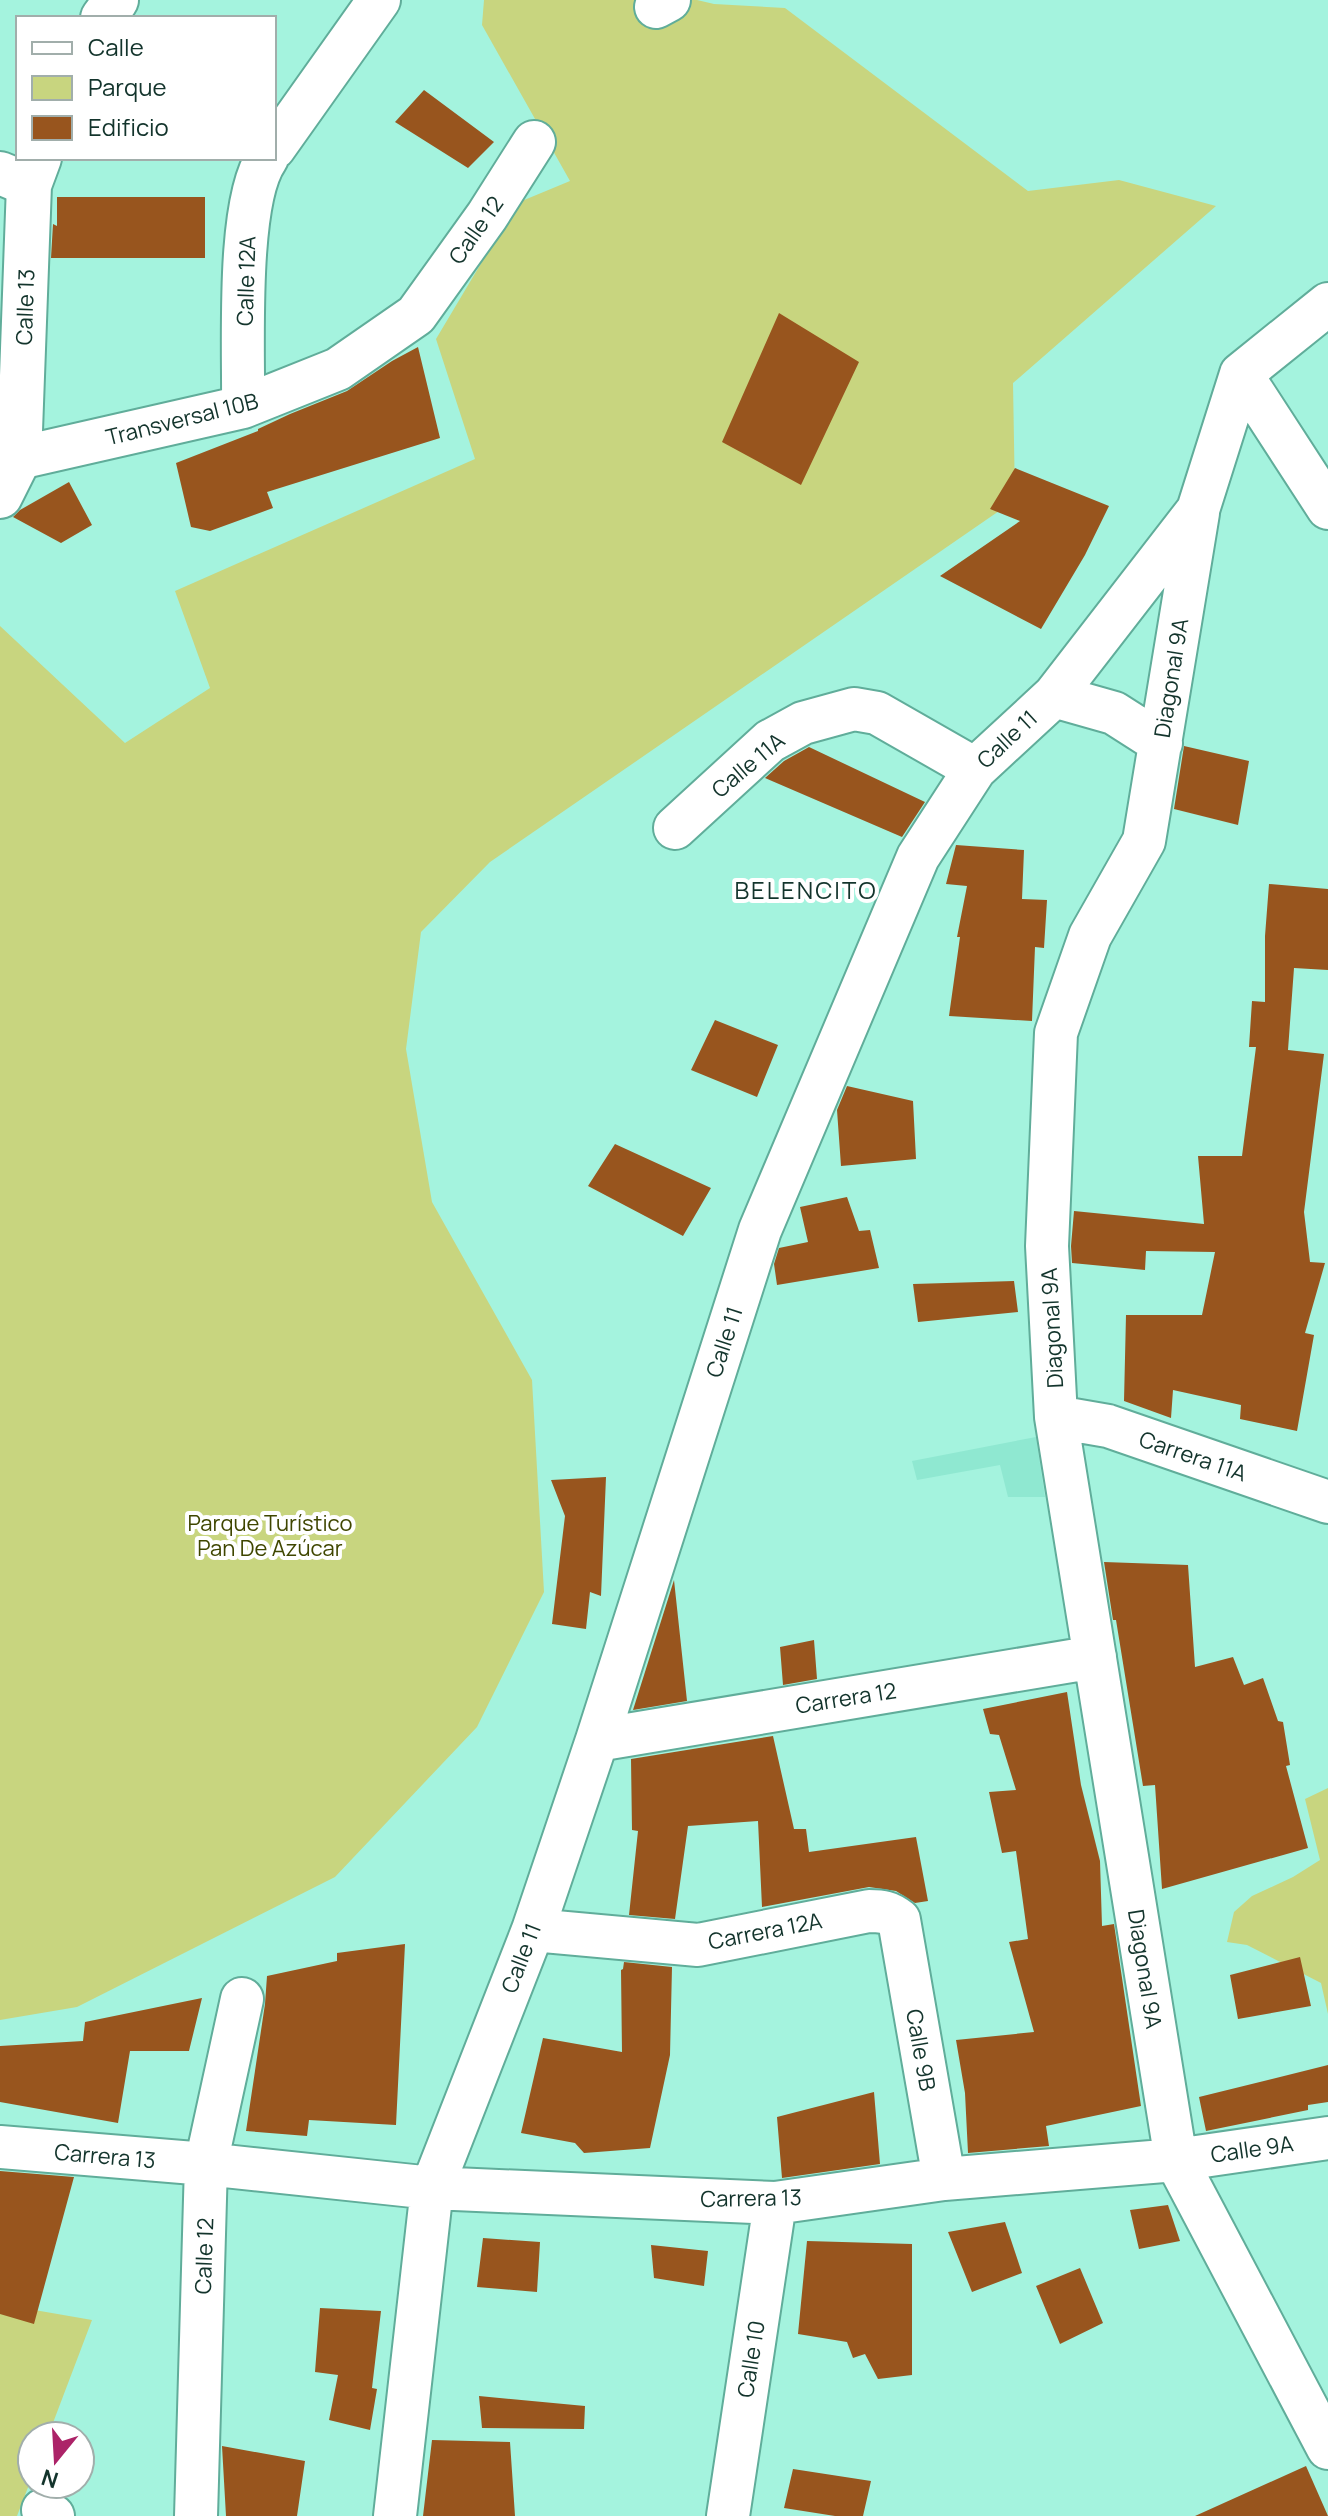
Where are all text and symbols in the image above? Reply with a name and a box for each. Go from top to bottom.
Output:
legend [16,16,276,160]
text: Calle [88,30,144,63]
text: Parque [88,70,166,103]
text: Edificio [88,110,169,143]
street label: Calle 12 [442,190,510,270]
street label: Calle 12A [229,235,263,327]
street label: Calle 13 [9,268,41,346]
street label: Transversal 10B [103,386,261,452]
street label: Diagonal 9A [1147,616,1195,740]
street label: Calle 11 [970,703,1044,775]
street label: Calle 11A [705,726,791,804]
district label: BELENCITO [734,873,878,906]
street label: Diagonal 9A [1034,1267,1070,1389]
street label: Calle 11 [699,1303,749,1381]
street label: Carrera 11A [1135,1424,1251,1488]
park label: Parque Turístico Pan De Azúcar [188,1508,352,1563]
street label: Carrera 12 [793,1675,899,1721]
street label: Carrera 12A [706,1905,824,1957]
street label: Diagonal 9A [1121,1907,1169,2031]
street label: Calle 11 [494,1919,548,1997]
street label: Calle 9B [899,2007,943,2093]
street label: Calle 9A [1209,2128,1295,2170]
street label: Carrera 13 [53,2137,157,2175]
street label: Carrera 13 [700,2182,802,2214]
street label: Calle 12 [188,2217,220,2295]
street label: Calle 10 [730,2318,772,2400]
north arrow [16,2420,96,2500]
text: N [38,2462,62,2496]

